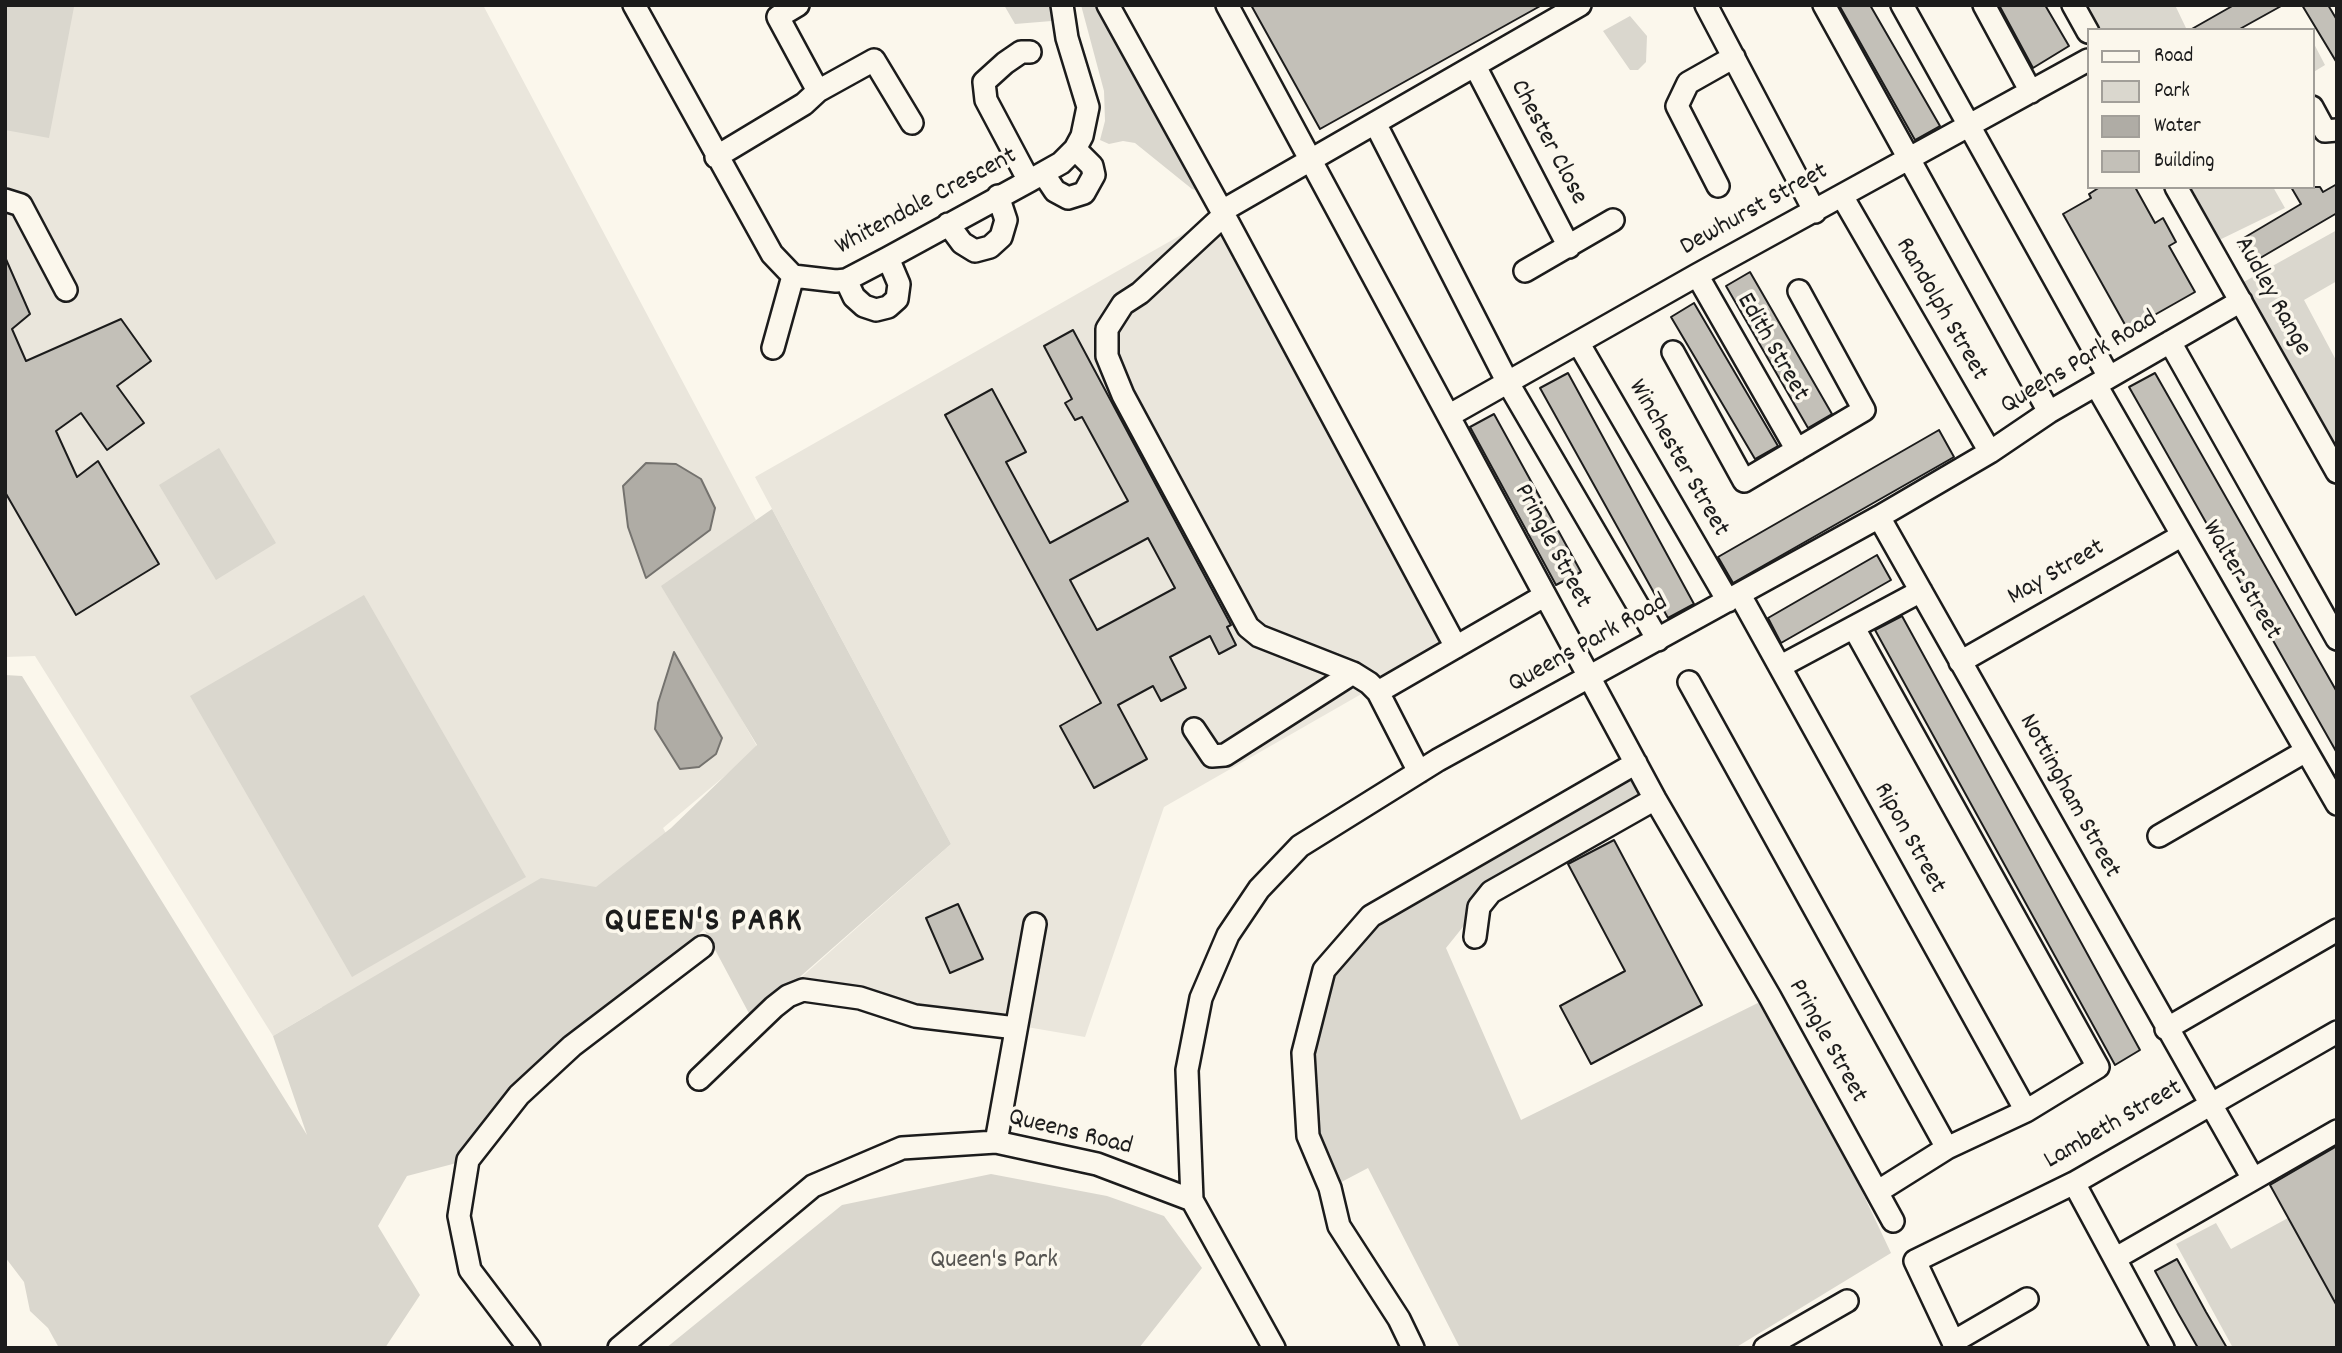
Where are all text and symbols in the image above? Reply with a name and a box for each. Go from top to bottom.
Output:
legend [2086,28,2314,189]
text: Road [2154,42,2193,72]
street label: Chester Close [1501,75,1593,211]
text: Park [2154,77,2190,107]
text: Water [2154,112,2201,142]
street label: Whitendale Crescent [831,142,1023,264]
text: Building [2154,147,2214,177]
street label: Dewhurst Street [1676,158,1834,264]
street label: Audley Range [2226,232,2316,362]
street label: Randolph Street [1887,233,1993,387]
street label: Edith Street [1728,289,1814,407]
street label: Queens Park Road [1996,305,2164,423]
street label: Winchester Street [1619,375,1735,543]
street label: Pringle Street [1505,479,1597,615]
street label: Walter Street [2193,516,2287,646]
street label: May Street [2003,534,2111,614]
street label: Queens Park Road [1504,588,1674,702]
street label: Nottingham Street [2010,709,2126,885]
street label: Ripon Street [1865,778,1951,900]
district label: QUEEN'S PARK [606,904,802,944]
street label: Pringle Street [1779,975,1873,1109]
street label: Lambeth Street [2040,1074,2188,1178]
street label: Queens Road [1005,1104,1135,1164]
park label: Queen's Park [930,1246,1058,1278]

